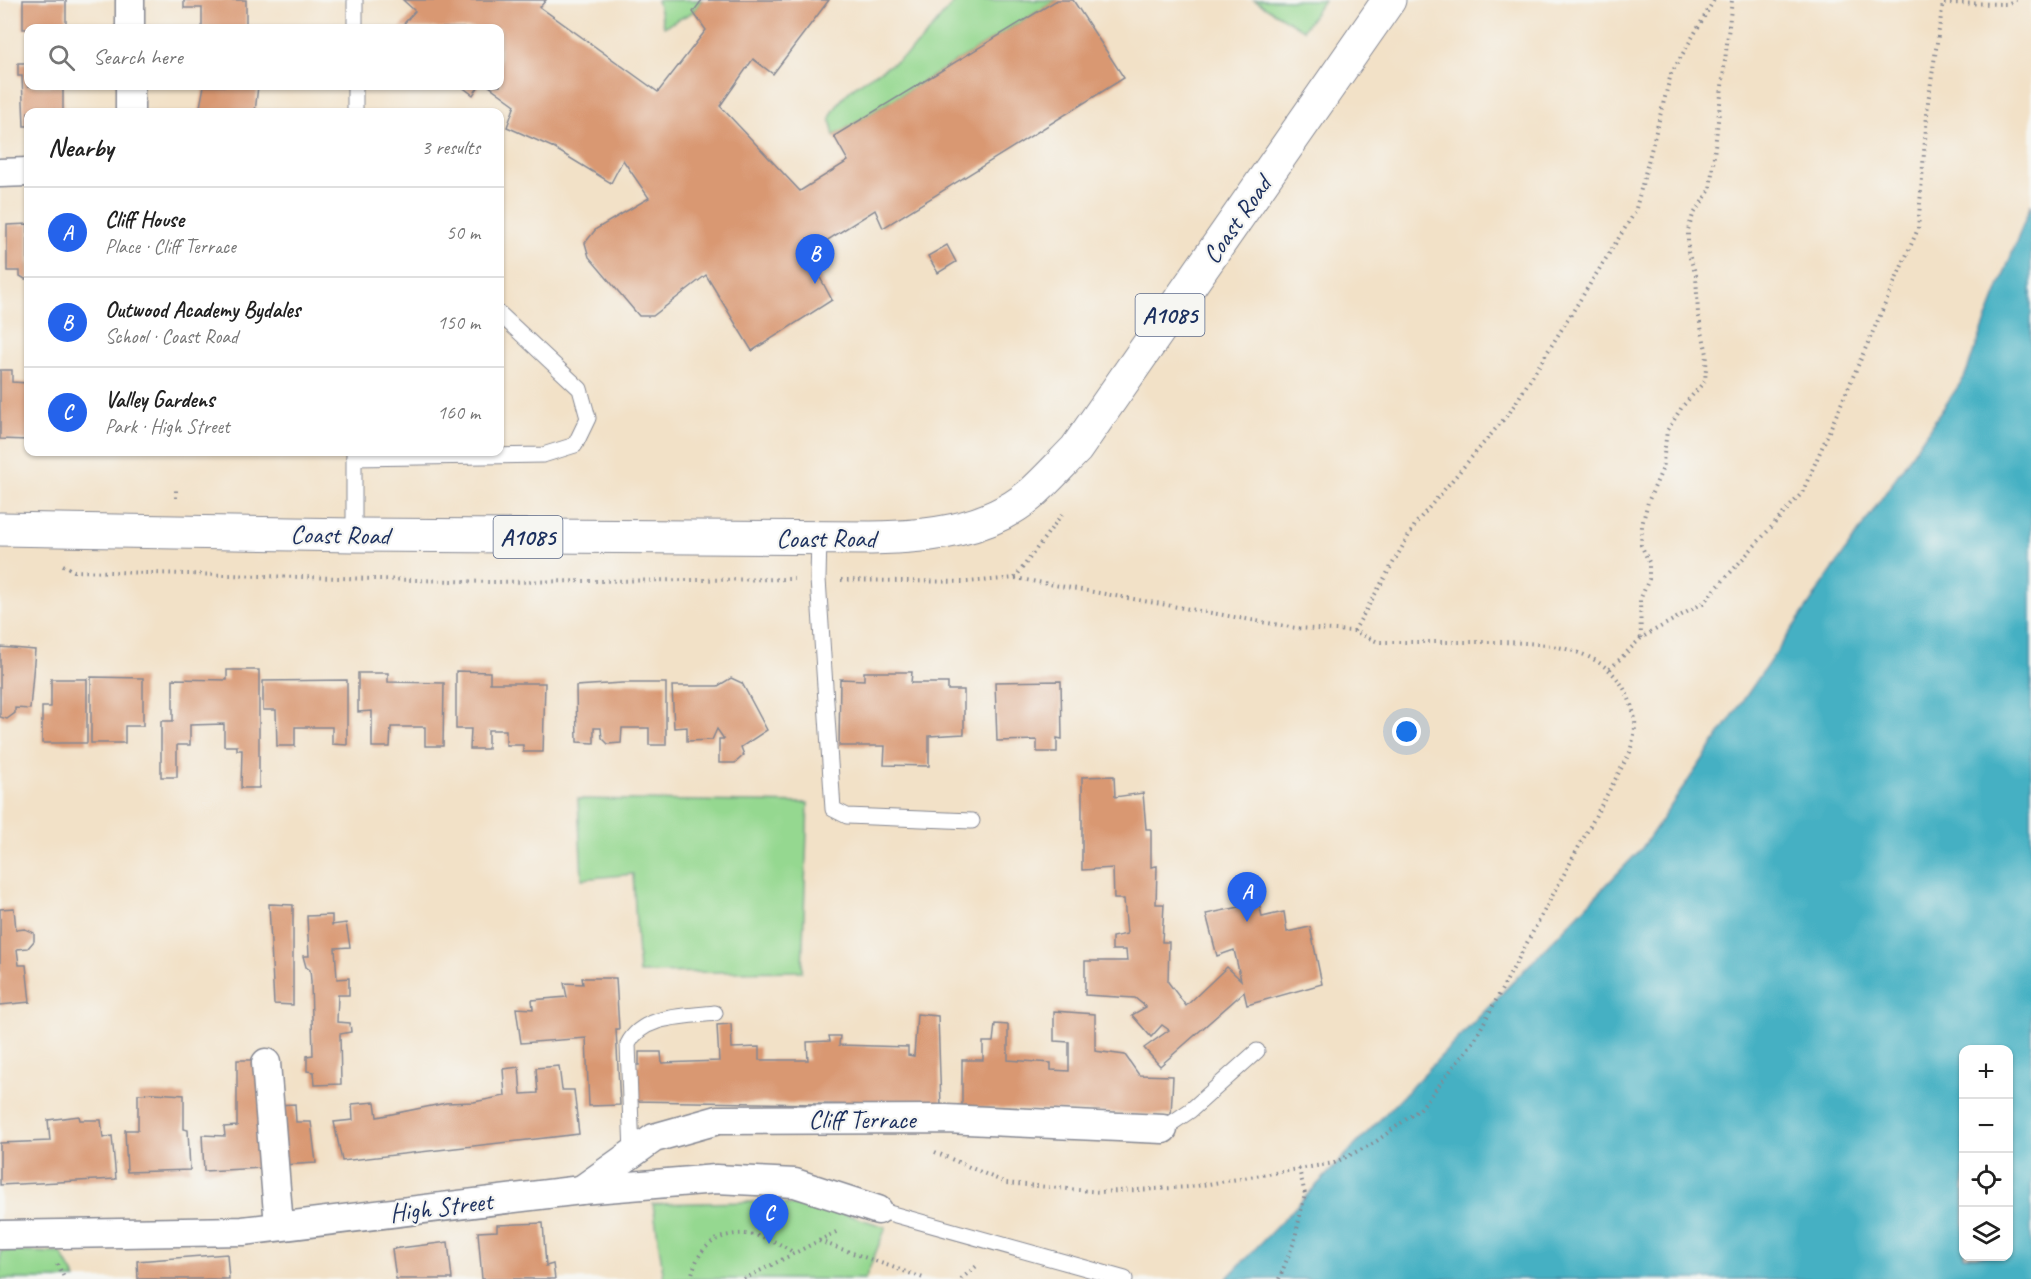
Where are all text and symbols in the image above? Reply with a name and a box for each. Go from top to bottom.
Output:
search box [24,24,504,90]
icon: search [45,41,78,74]
text: Search here [93,43,183,71]
text: Nearby [48,131,113,164]
text: 3 results [421,135,480,160]
street label: Coast Road [1195,167,1281,270]
text: Cliff House [105,206,184,234]
text: A [62,220,73,245]
text: 50 m [446,220,480,245]
text: Place · Cliff Terrace [105,234,236,259]
pin: B [796,234,834,284]
road number: A1085 [1136,294,1204,336]
text: Outwood Academy Bydales [105,296,300,324]
text: B [62,310,73,335]
text: 150 m [437,310,480,335]
text: School · Coast Road [105,324,238,349]
text: Valley Gardens [105,386,215,414]
text: C [63,400,72,425]
text: 160 m [437,400,480,425]
text: Park · High Street [105,414,230,439]
road number: A1085 [494,516,562,558]
street label: Coast Road [290,518,394,552]
street label: Coast Road [776,522,879,555]
your location [1392,717,1421,746]
pin: A [1228,872,1266,922]
map controls [1959,1045,2013,1261]
button: + [1959,1045,2013,1099]
button: − [1959,1099,2013,1153]
street label: Cliff Terrace [809,1103,918,1136]
button: locate [1959,1153,2013,1207]
street label: High Street [388,1184,497,1230]
pin: C [750,1194,788,1244]
button: layers [1959,1207,2013,1261]

